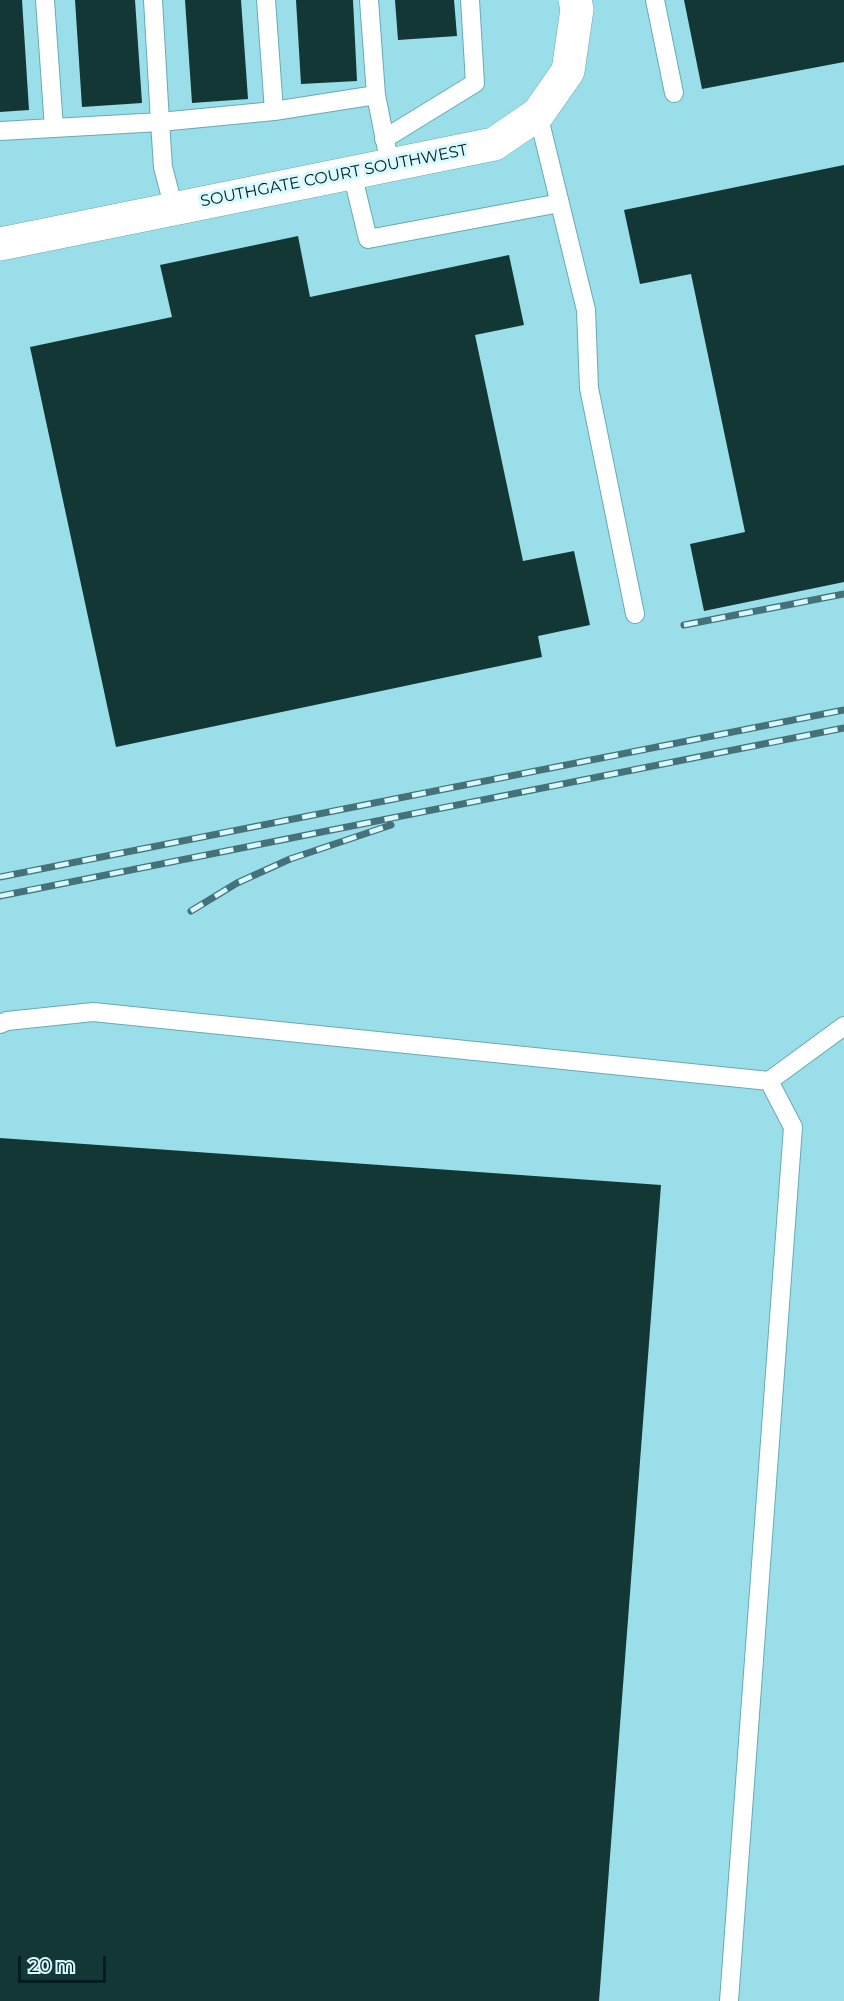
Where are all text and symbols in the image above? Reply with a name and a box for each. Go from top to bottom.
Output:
street label: SOUTHGATE COURT SOUTHWEST [199,141,469,211]
scale bar [21,1944,110,1982]
text: 20 m [29,1955,75,1977]

